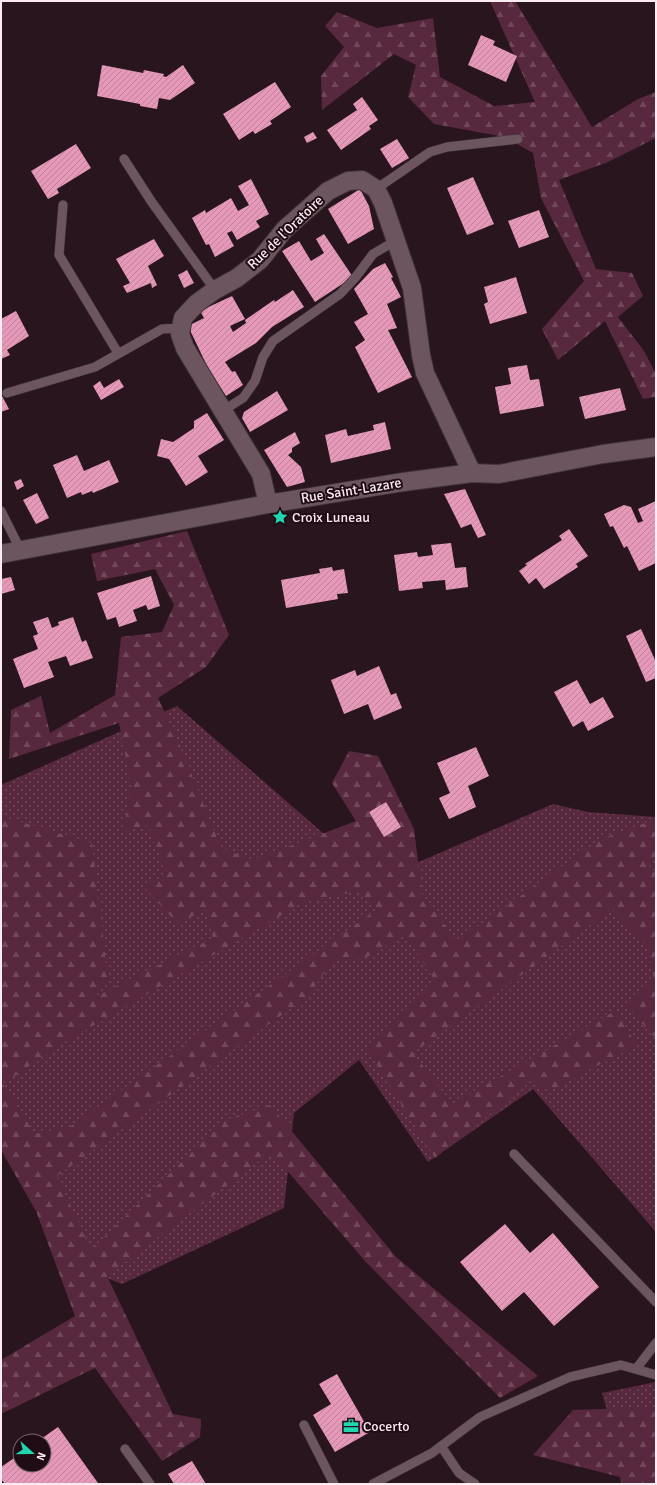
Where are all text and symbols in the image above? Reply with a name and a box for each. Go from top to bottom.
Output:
street label: Rue de l'Oratoire [244,192,327,273]
street label: Rue Saint-Lazare [300,474,403,507]
place icon: Croix Luneau [271,508,289,526]
place label: Croix Luneau [292,509,370,526]
office icon: Cocerto [342,1417,360,1435]
place label: Cocerto [363,1418,410,1435]
north arrow [12,1433,52,1473]
text: N [33,1451,48,1462]

